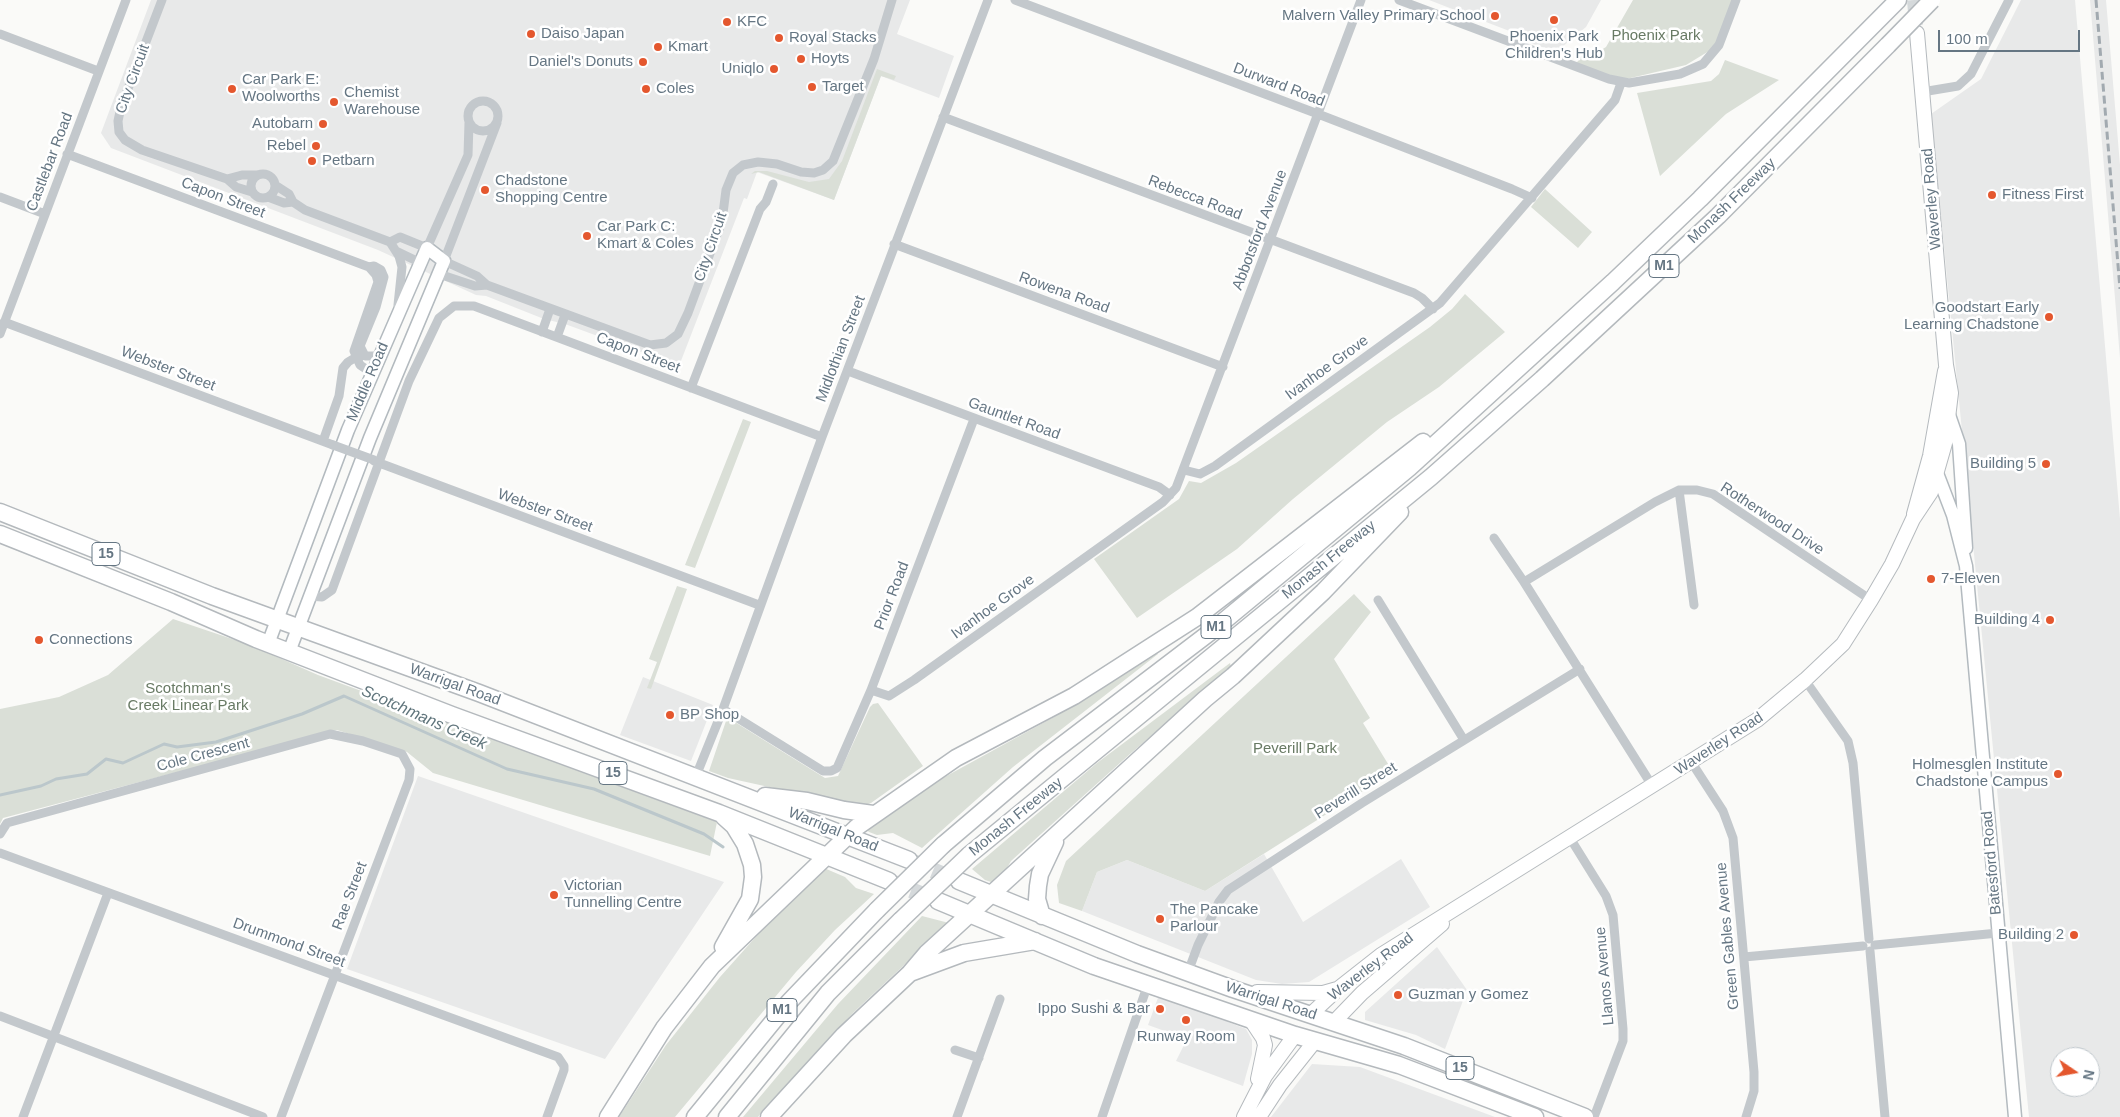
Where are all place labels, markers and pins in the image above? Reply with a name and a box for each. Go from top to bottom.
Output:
place label: Malvern Valley Primary School [1282,7,1485,25]
marker: Malvern Valley Primary School [1489,10,1501,22]
place label: KFC [737,13,767,31]
marker: Phoenix Park Children's Hub [1548,14,1560,26]
marker: KFC [721,16,733,28]
place label: Daiso Japan [541,25,624,43]
marker: Daiso Japan [525,28,537,40]
place label: Phoenix Park Children's Hub [1505,28,1603,63]
place label: Royal Stacks [789,29,877,47]
marker: Royal Stacks [773,32,785,44]
place label: Kmart [668,38,708,56]
marker: Kmart [652,41,664,53]
place label: Hoyts [811,50,849,68]
place label: Daniel's Donuts [528,53,633,71]
marker: Hoyts [795,53,807,65]
marker: Daniel's Donuts [637,56,649,68]
place label: Uniqlo [721,60,764,78]
marker: Uniqlo [768,63,780,75]
place label: Car Park E: Woolworths [242,71,320,106]
place label: Target [822,78,864,96]
place label: Coles [656,80,694,98]
marker: Target [806,81,818,93]
marker: Car Park E: Woolworths [226,83,238,95]
marker: Coles [640,83,652,95]
place label: Chemist Warehouse [344,84,420,119]
marker: Chemist Warehouse [328,96,340,108]
place label: Autobarn [252,115,313,133]
marker: Autobarn [317,118,329,130]
place label: Rebel [267,137,306,155]
marker: Rebel [310,140,322,152]
place label: Petbarn [322,152,375,170]
marker: Petbarn [306,155,318,167]
place label: Chadstone Shopping Centre [495,172,608,207]
marker: Chadstone Shopping Centre [479,184,491,196]
place label: Fitness First [2002,186,2084,204]
marker: Fitness First [1986,189,1998,201]
place label: Car Park C: Kmart & Coles [597,218,694,253]
marker: Car Park C: Kmart & Coles [581,230,593,242]
place label: Goodstart Early Learning Chadstone [1904,299,2039,334]
marker: Goodstart Early Learning Chadstone [2043,311,2055,323]
place label: Building 5 [1970,455,2036,473]
marker: Building 5 [2040,458,2052,470]
place label: 7-Eleven [1941,570,2000,588]
marker: 7-Eleven [1925,573,1937,585]
place label: Building 4 [1974,611,2040,629]
marker: Building 4 [2044,614,2056,626]
place label: Connections [49,631,132,649]
marker: Connections [33,634,45,646]
place label: BP Shop [680,706,739,724]
marker: BP Shop [664,709,676,721]
place label: Holmesglen Institute Chadstone Campus [1912,756,2048,791]
marker: Holmesglen Institute Chadstone Campus [2052,768,2064,780]
place label: Victorian Tunnelling Centre [564,877,682,912]
marker: Victorian Tunnelling Centre [548,889,560,901]
place label: The Pancake Parlour [1170,901,1258,936]
marker: The Pancake Parlour [1154,913,1166,925]
place label: Building 2 [1998,926,2064,944]
marker: Building 2 [2068,929,2080,941]
place label: Guzman y Gomez [1408,986,1529,1004]
marker: Guzman y Gomez [1392,989,1404,1001]
place label: Ippo Sushi & Bar [1037,1000,1150,1018]
marker: Ippo Sushi & Bar [1154,1003,1166,1015]
marker: Runway Room [1180,1014,1192,1026]
place label: Runway Room [1137,1028,1235,1046]

